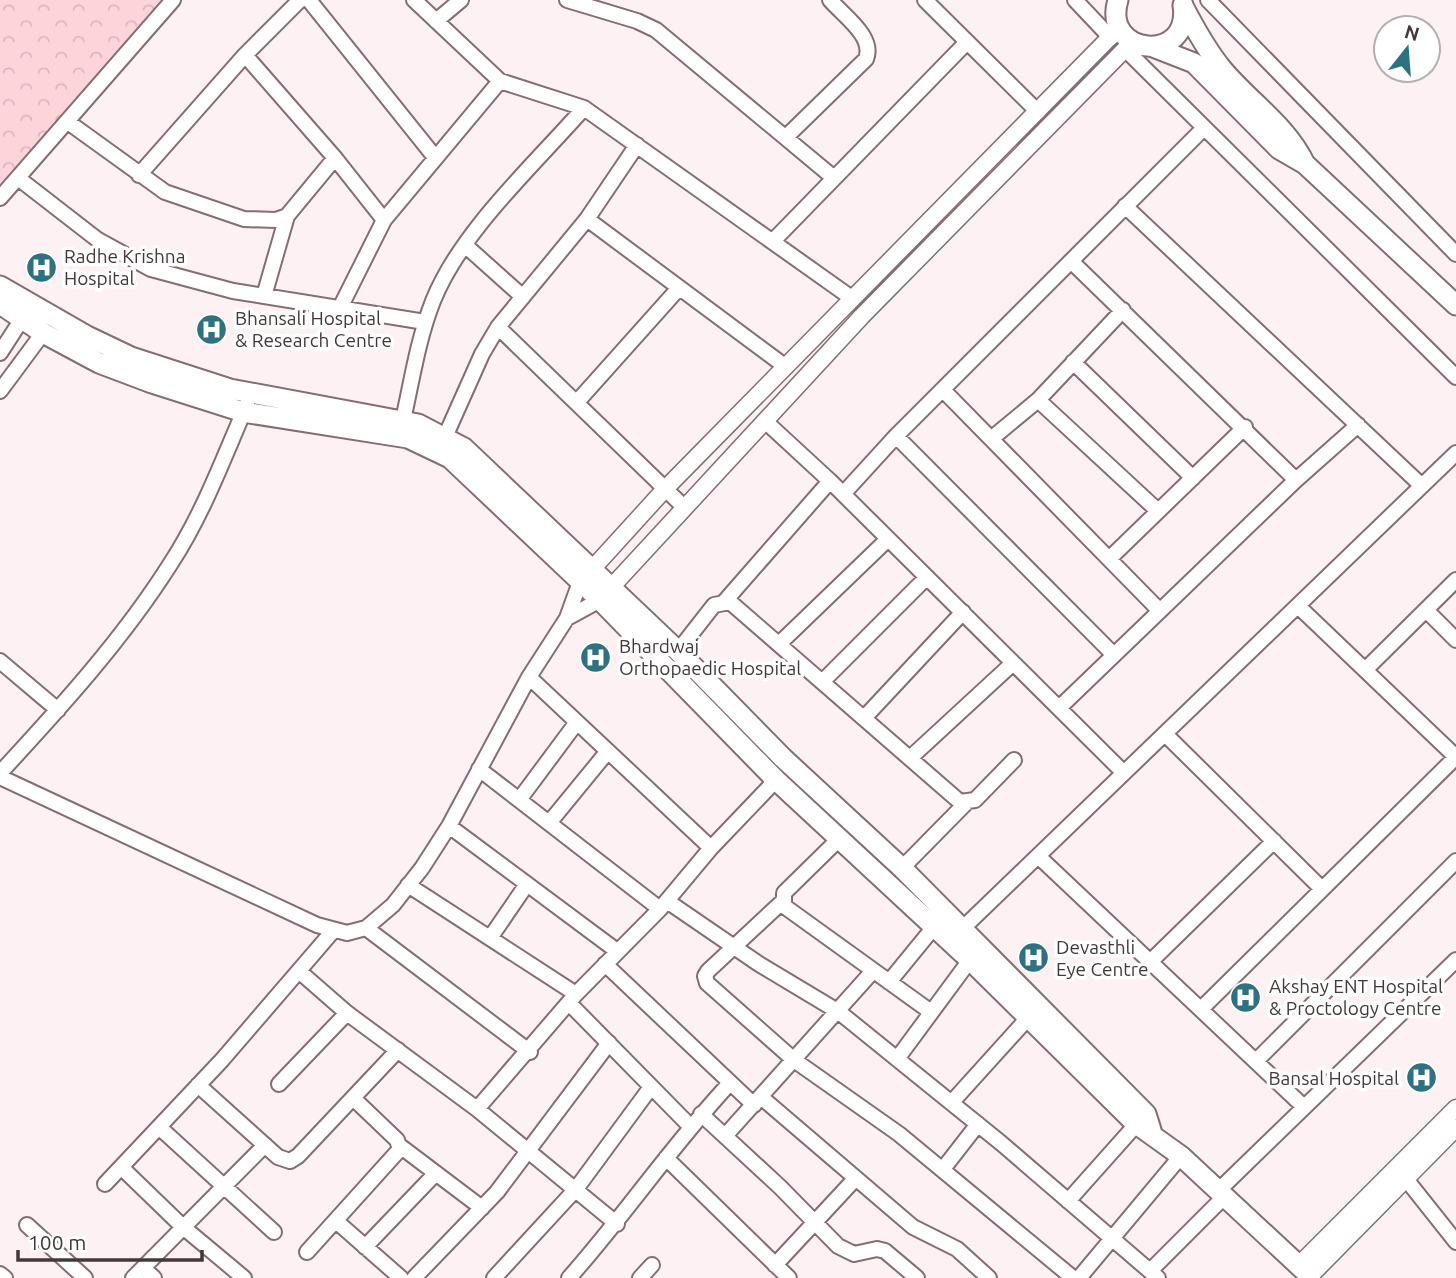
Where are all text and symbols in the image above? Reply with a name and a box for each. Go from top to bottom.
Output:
north arrow [1372,14,1442,84]
text: N [1402,20,1422,45]
place label: Radhe Krishna Hospital [64,245,185,289]
hospital icon: Radhe Krishna Hospital [24,250,58,284]
place label: Bhansali Hospital & Research Centre [235,307,392,351]
hospital icon: Bhansali Hospital & Research Centre [195,312,229,346]
place label: Bhardwaj Orthopaedic Hospital [619,635,801,679]
hospital icon: Bhardwaj Orthopaedic Hospital [579,640,613,674]
place label: Devasthli Eye Centre [1056,936,1149,980]
hospital icon: Devasthli Eye Centre [1016,941,1050,975]
place label: Akshay ENT Hospital & Proctology Centre [1269,975,1443,1019]
hospital icon: Akshay ENT Hospital & Proctology Centre [1229,980,1263,1014]
hospital icon: Bansal Hospital [1405,1061,1439,1095]
place label: Bansal Hospital [1268,1067,1399,1089]
scale bar [18,1218,201,1262]
text: 100 m [28,1230,86,1254]

